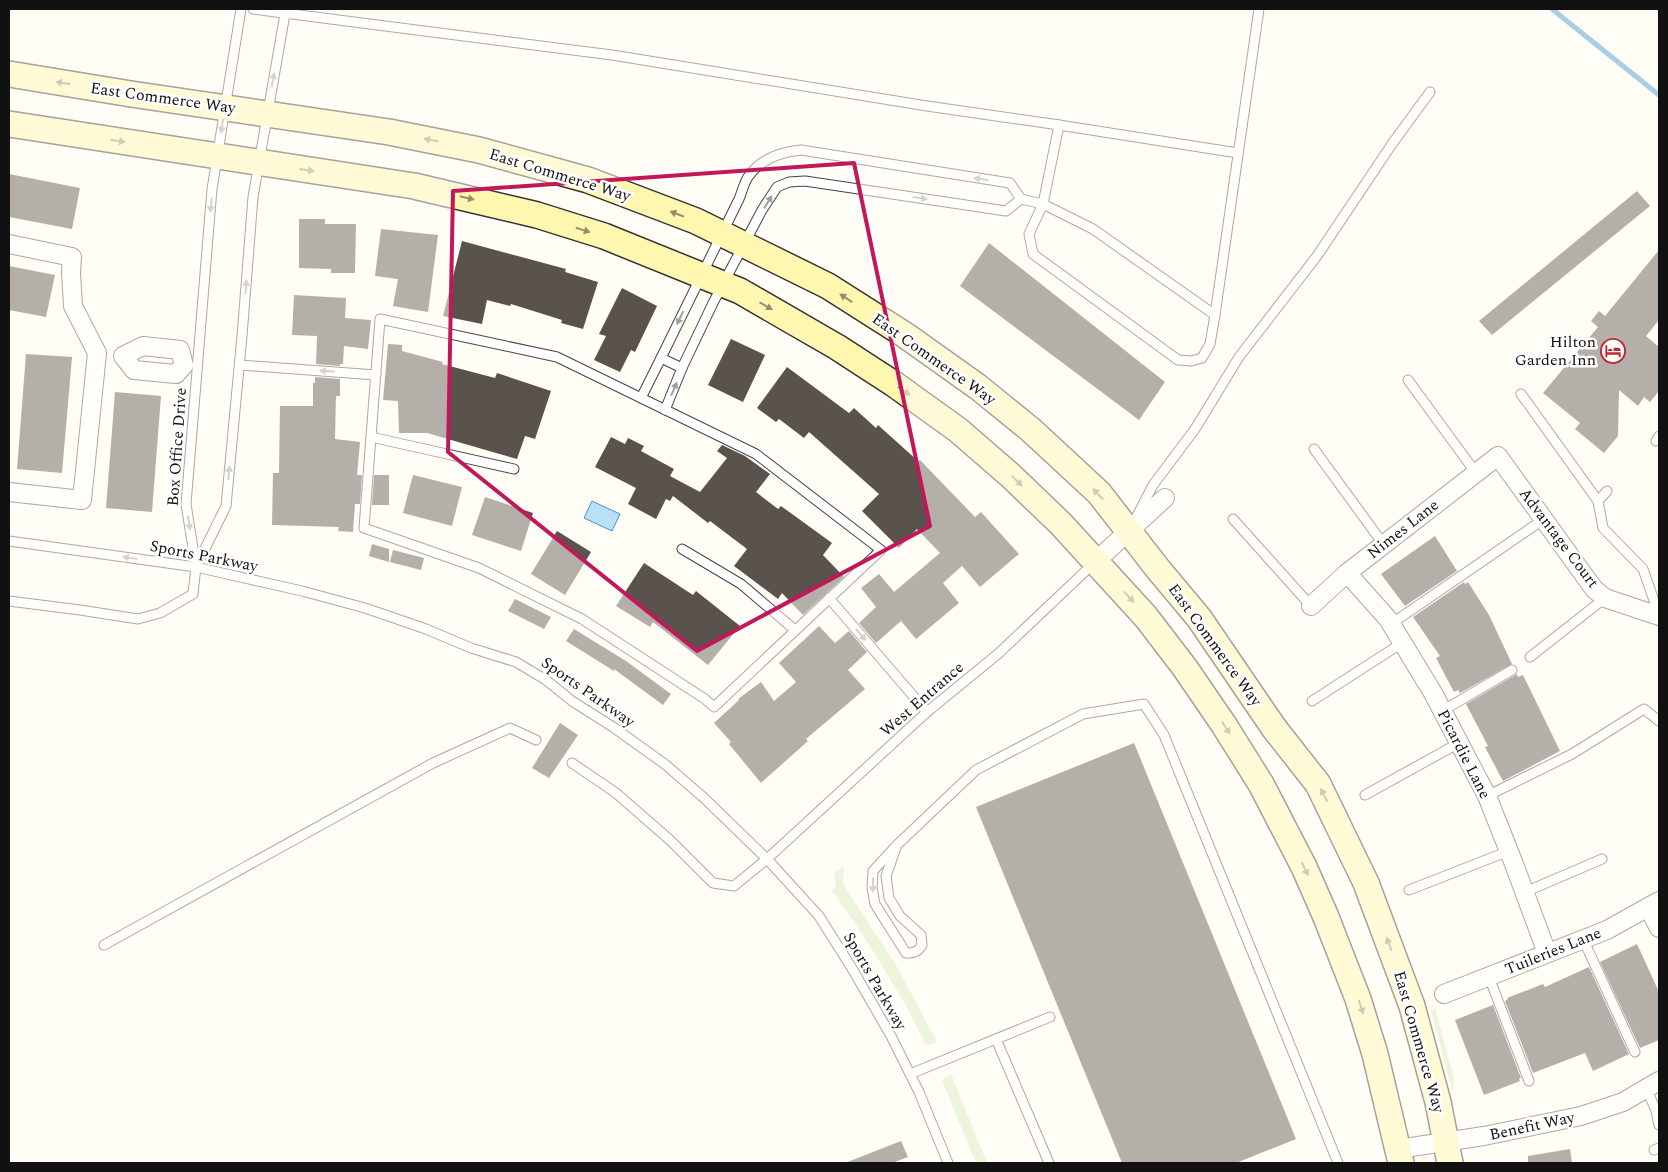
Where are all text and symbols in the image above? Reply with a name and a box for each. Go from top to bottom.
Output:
one-way arrow [269,72,277,88]
street label: East Commerce Way [89,76,239,120]
one-way arrow [55,79,71,87]
one-way arrow [218,118,226,134]
one-way arrow [422,136,438,144]
one-way arrow [111,137,127,145]
street label: East Commerce Way [486,142,635,208]
one-way arrow [300,166,316,174]
one-way arrow [973,174,989,182]
one-way arrow [460,194,475,202]
one-way arrow [763,195,772,208]
one-way arrow [912,195,928,203]
one-way arrow [206,197,214,213]
one-way arrow [669,210,684,218]
one-way arrow [576,226,591,234]
one-way arrow [242,279,250,295]
one-way arrow [839,293,853,303]
one-way arrow [759,301,773,310]
street label: East Commerce Way [867,307,1002,412]
one-way arrow [675,311,683,325]
place label: Hilton Garden Inn [1515,330,1596,372]
hotel icon: Hilton Garden Inn [1600,338,1626,364]
one-way arrow [319,367,335,375]
one-way arrow [670,381,678,396]
one-way arrow [897,386,911,396]
street label: Box Office Drive [161,387,193,507]
one-way arrow [225,465,233,481]
one-way arrow [1011,475,1023,487]
street label: Advantage Court [1513,483,1605,594]
one-way arrow [1092,488,1104,500]
street label: Nimes Lane [1362,493,1444,565]
one-way arrow [185,516,193,532]
street label: Sports Parkway [148,534,261,578]
one-way arrow [122,554,138,562]
street label: East Commerce Way [1162,579,1269,712]
one-way arrow [1123,591,1135,603]
one-way arrow [855,629,867,641]
street label: Sports Parkway [536,651,641,734]
street label: West Entrance [875,656,969,742]
street label: Picardie Lane [1431,705,1497,803]
one-way arrow [1221,721,1231,734]
one-way arrow [1319,788,1327,802]
one-way arrow [1300,862,1309,877]
one-way arrow [869,877,877,893]
street label: Tuileries Lane [1501,921,1605,981]
street label: Sports Parkway [837,928,913,1036]
one-way arrow [1385,936,1392,951]
street label: East Commerce Way [1387,968,1451,1117]
one-way arrow [1357,1000,1365,1015]
street label: Benefit Way [1487,1105,1578,1147]

